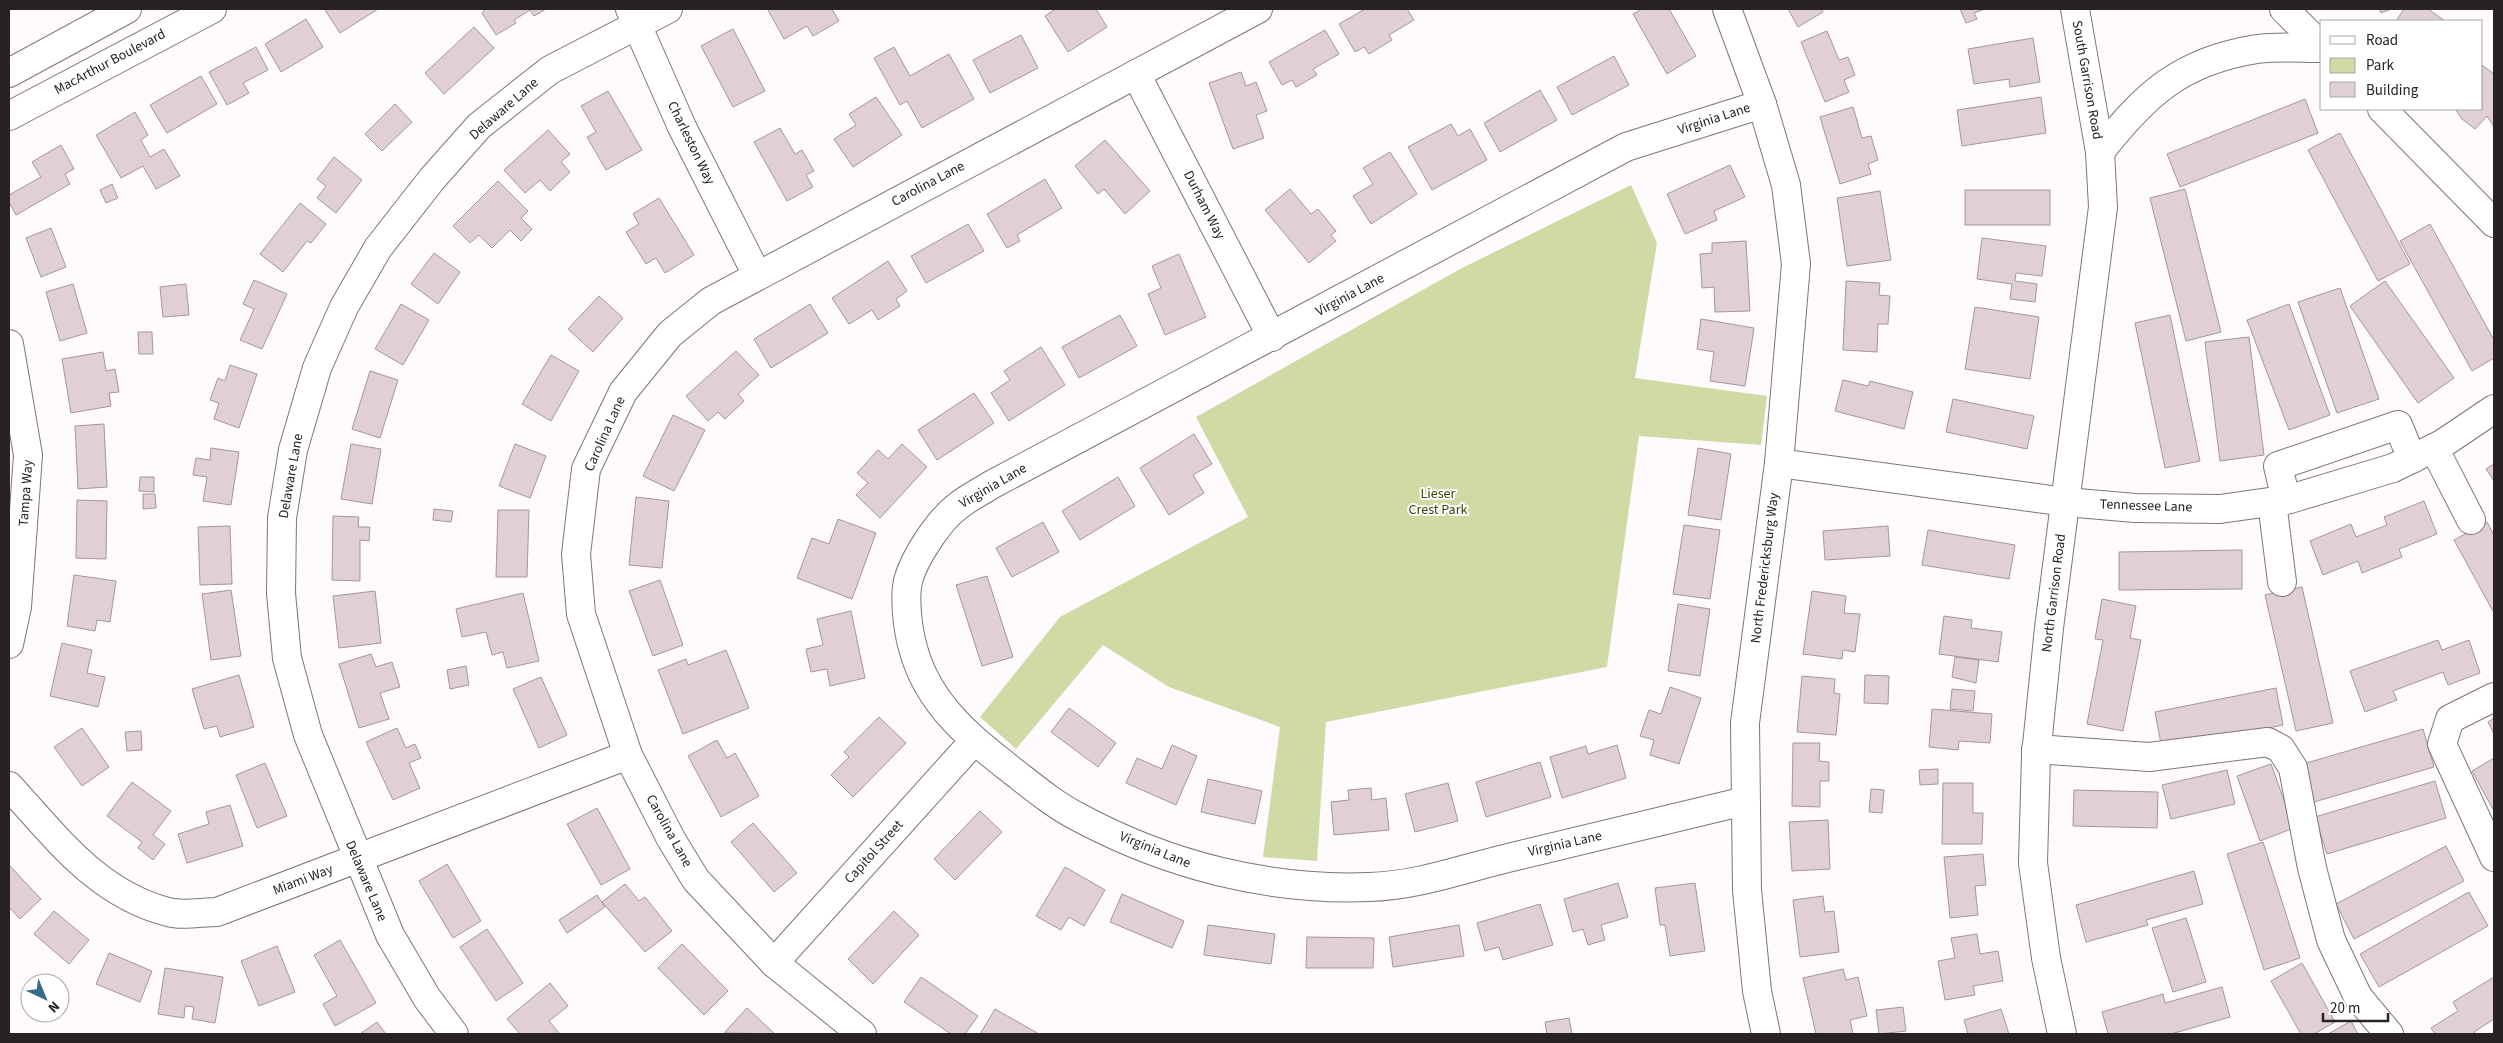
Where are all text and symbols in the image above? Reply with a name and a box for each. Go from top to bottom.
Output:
street label: South Garrison Road [2067,19,2107,141]
legend [2320,20,2483,110]
street label: MacArthur Boulevard [51,24,169,100]
text: Road [2366,30,2398,51]
text: Park [2366,55,2395,76]
street label: Delaware Lane [465,73,543,145]
text: Building [2366,80,2419,101]
street label: Charleston Way [662,98,720,188]
street label: Virginia Lane [1675,98,1753,140]
street label: Carolina Lane [888,156,968,212]
street label: Durham Way [1178,167,1230,243]
street label: Virginia Lane [1312,268,1388,322]
street label: Carolina Lane [580,393,630,475]
street label: Delaware Lane [274,432,308,520]
street label: Tampa Way [14,458,38,527]
street label: Virginia Lane [955,458,1031,513]
park label: Lieser Crest Park [1409,484,1468,520]
street label: North Fredericksburg Way [1746,491,1784,644]
street label: Tennessee Lane [2099,494,2193,518]
street label: North Garrison Road [2037,532,2071,654]
street label: Carolina Lane [641,791,697,871]
street label: Capitol Street [840,815,908,888]
street label: Virginia Lane [1526,826,1604,862]
street label: Virginia Lane [1116,827,1194,873]
street label: Delaware Lane [340,837,392,925]
street label: Miami Way [270,859,336,901]
north arrow [20,973,70,1023]
scale bar [2323,990,2388,1022]
text: N [43,996,64,1017]
text: 20 m [2330,998,2360,1019]

